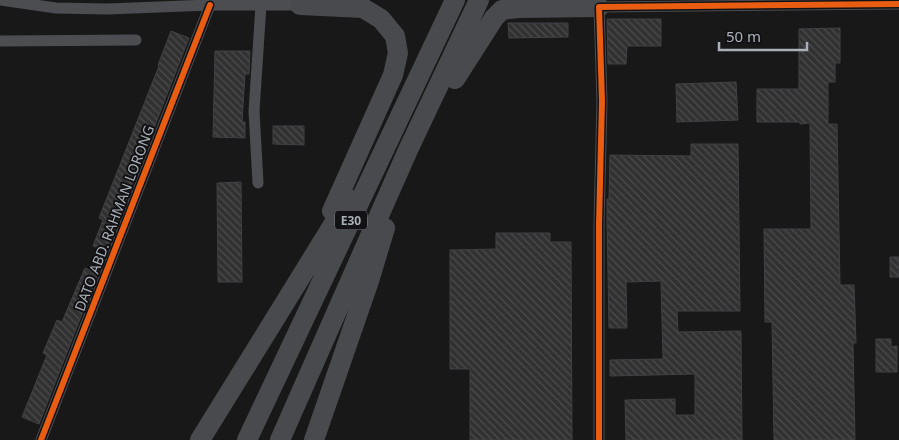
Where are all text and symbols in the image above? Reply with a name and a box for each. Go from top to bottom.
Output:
scale bar [719,20,806,52]
text: 50 m [726,26,761,46]
street label: DATO ABD. RAHMAN LORONG [70,122,158,314]
road number: E30 [335,210,367,230]

